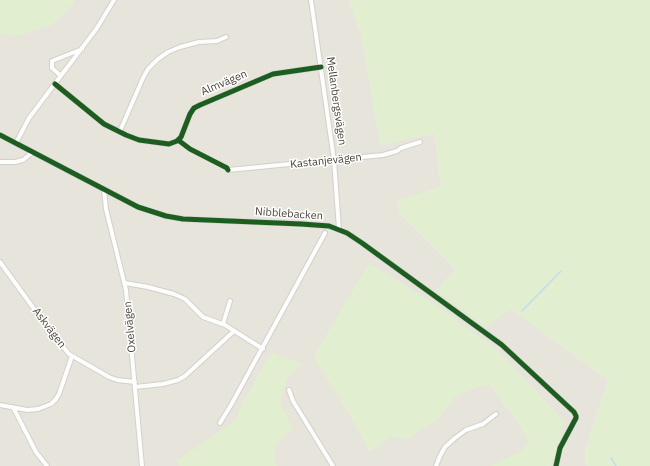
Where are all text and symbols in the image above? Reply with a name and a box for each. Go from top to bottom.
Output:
street label: Mellanbergsvägen [323,56,349,146]
street label: Almvägen [199,67,249,99]
street label: Kastanjevägen [290,151,362,171]
street label: Nibblebacken [255,205,323,223]
street label: Oxelvägen [121,301,139,353]
street label: Askvägen [30,305,68,351]

